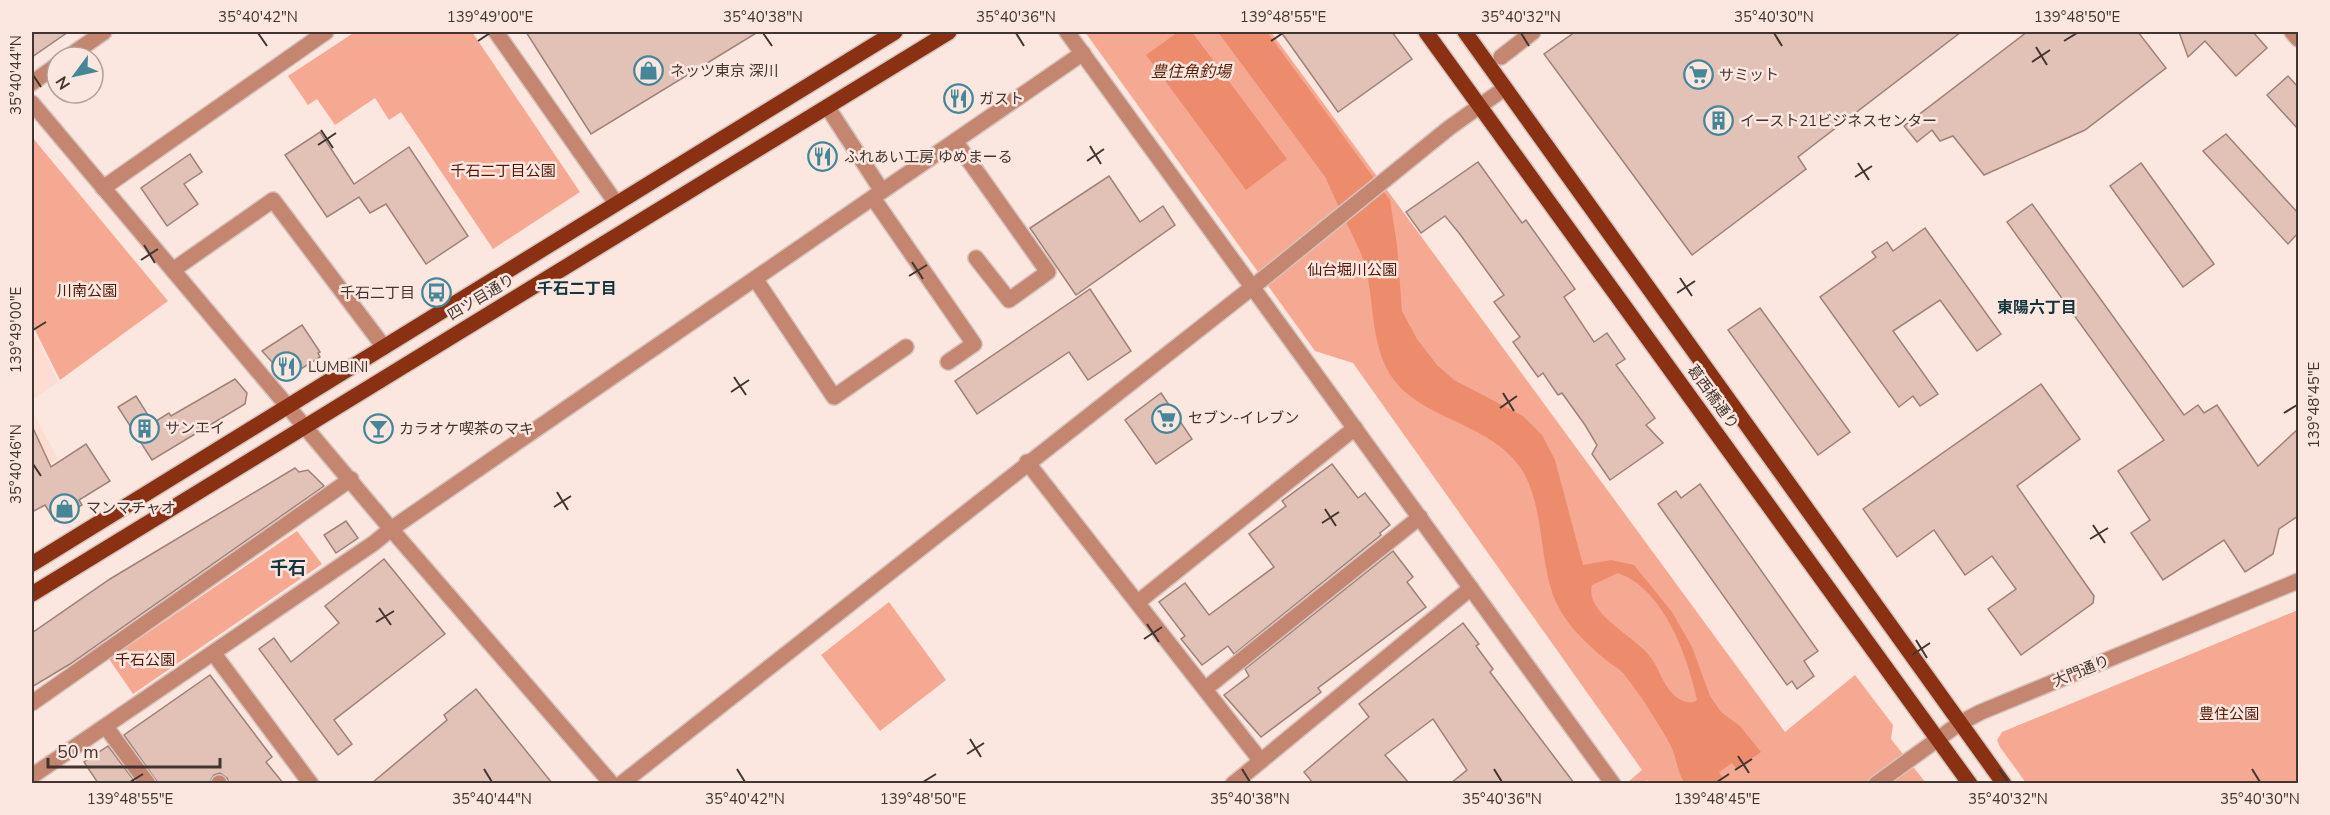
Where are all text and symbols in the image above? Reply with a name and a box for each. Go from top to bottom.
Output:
text: 35°40'42"N [218,7,298,27]
text: 139°49'00"E [447,7,533,27]
text: 35°40'38"N [723,7,803,27]
text: 35°40'36"N [976,7,1056,27]
text: 139°48'55"E [1240,7,1326,27]
text: 35°40'32"N [1481,7,1561,27]
text: 35°40'30"N [1734,7,1814,27]
text: 139°48'50"E [2034,7,2120,27]
text: 35°40'44"N [6,35,26,115]
north arrow [45,45,105,105]
shop icon: ネッツ東京 深川 [633,55,665,87]
supermarket icon: サミット [1682,59,1714,91]
place label: ネッツ東京 深川 [670,61,779,81]
water label: 豊住魚釣場 [1151,61,1233,83]
place label: サミット [1719,65,1779,85]
text: N [51,72,76,94]
restaurant icon: ガスト [942,83,974,115]
place label: ガスト [979,89,1024,109]
building icon: イースト21ビジネスセンター [1703,105,1735,137]
place label: イースト21ビジネスセンター [1740,111,1937,131]
restaurant icon: ふれあい工房 ゆめまーる [807,141,839,173]
place label: ふれあい工房 ゆめまーる [844,147,1013,167]
park label: 千石二丁目公園 [450,161,556,181]
park label: 仙台堀川公園 [1307,260,1397,280]
street label: 四ツ目通り [444,269,518,325]
bus stop icon: 千石二丁目 [420,277,452,309]
district label: 千石二丁目 [537,278,617,300]
park label: 川南公園 [57,281,117,301]
place label: 千石二丁目 [340,283,415,303]
text: 139°49'00"E [6,287,26,373]
district label: 東陽六丁目 [1997,297,2077,319]
restaurant icon: LUMBINI [271,351,303,383]
place label: LUMBINI [308,357,368,377]
street label: 葛西橋通り [1683,361,1743,433]
text: 139°48'45"E [2304,362,2324,448]
supermarket icon: セブン-イレブン [1151,402,1183,434]
place label: セブン-イレブン [1188,408,1299,428]
building icon: サンエイ [128,412,160,444]
bar icon: カラオケ喫茶のマキ [362,413,394,445]
place label: サンエイ [165,418,225,438]
place label: カラオケ喫茶のマキ [399,419,534,439]
text: 35°40'46"N [6,424,26,504]
shop icon: マンマチャオ [49,492,81,524]
place label: マンマチャオ [86,498,176,518]
district label: 千石 [270,556,306,580]
park label: 千石公園 [115,650,175,670]
street label: 大門通り [2049,650,2113,692]
park label: 豊住公園 [2199,704,2259,724]
scale bar [48,731,220,769]
text: 50 m [57,740,99,764]
text: 139°48'55"E [87,789,173,809]
text: 35°40'44"N [452,789,532,809]
text: 35°40'42"N [705,789,785,809]
text: 139°48'50"E [880,789,966,809]
text: 35°40'38"N [1210,789,1290,809]
text: 35°40'36"N [1462,789,1542,809]
text: 139°48'45"E [1674,789,1760,809]
text: 35°40'32"N [1968,789,2048,809]
text: 35°40'30"N [2220,789,2300,809]

